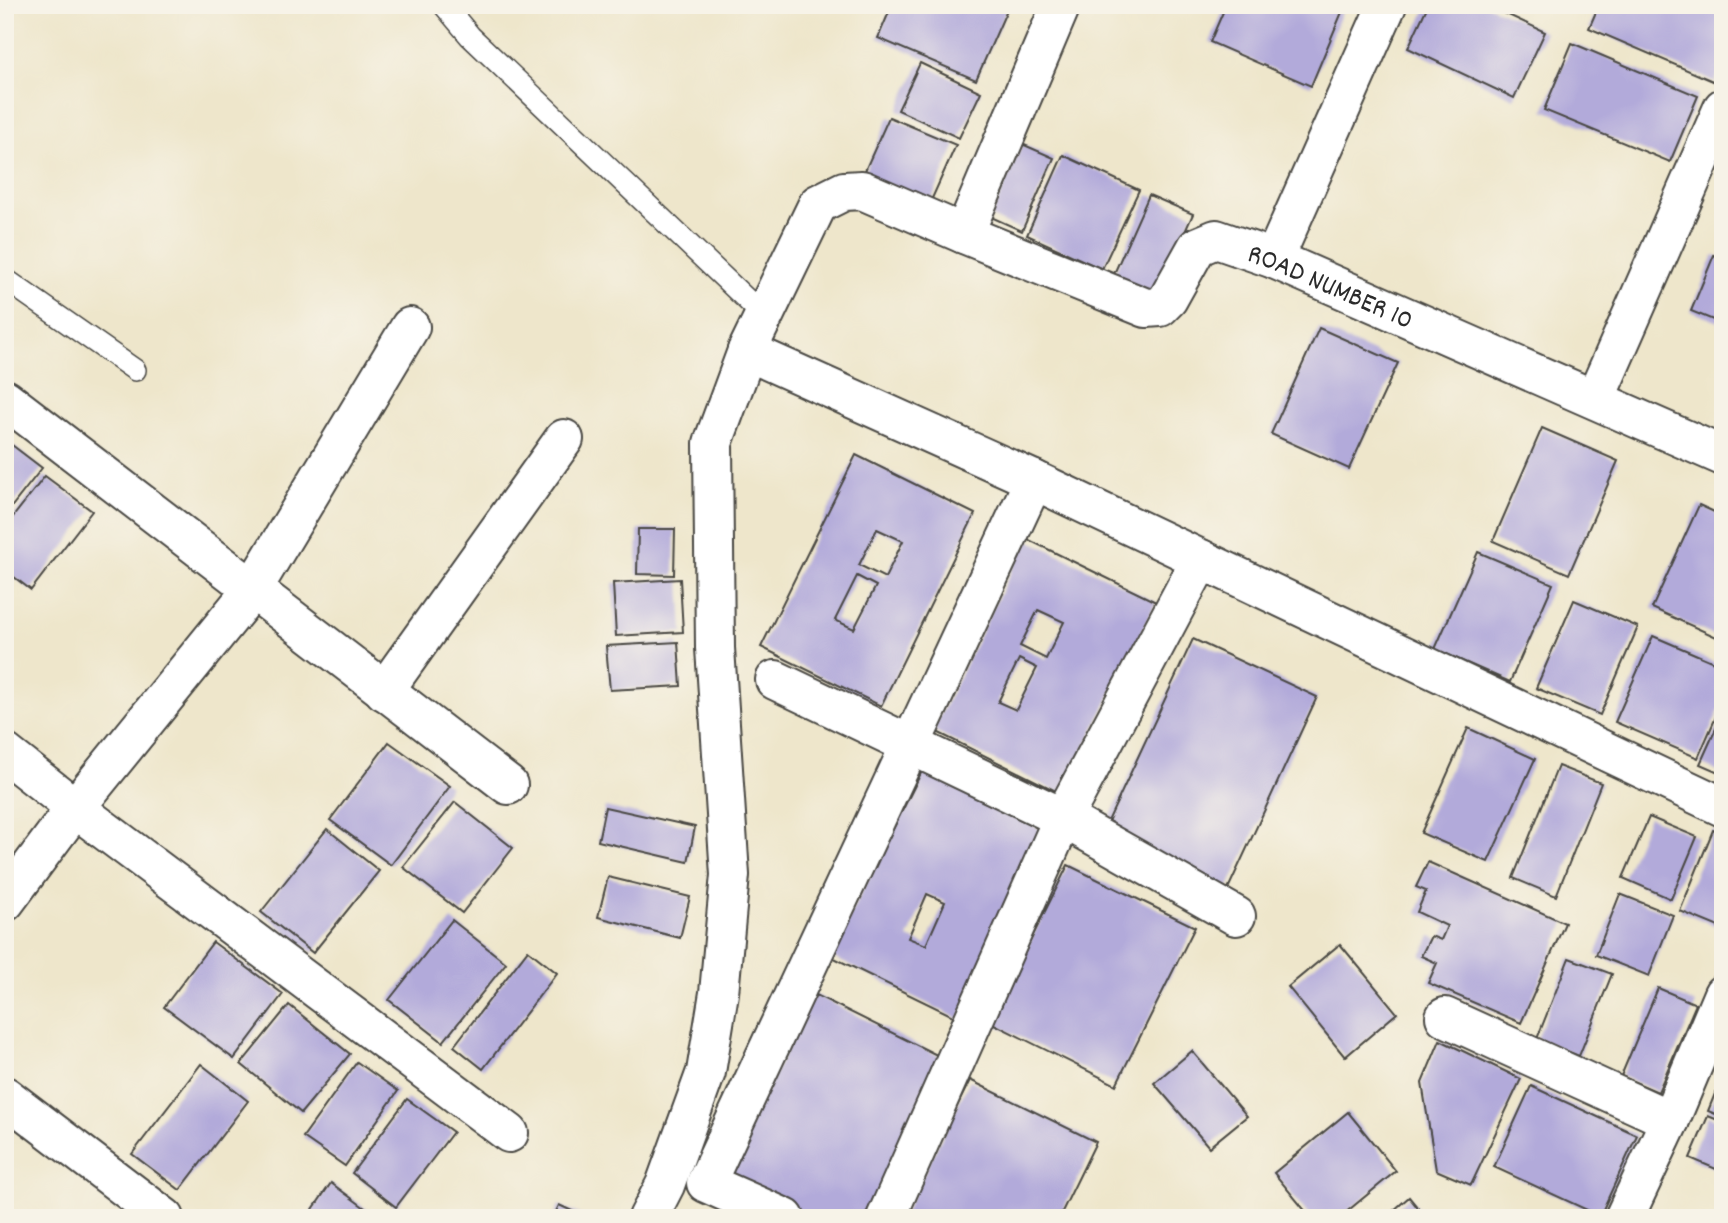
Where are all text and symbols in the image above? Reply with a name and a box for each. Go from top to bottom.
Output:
street label: ROAD NUMBER 10 [1241,236,1419,343]

